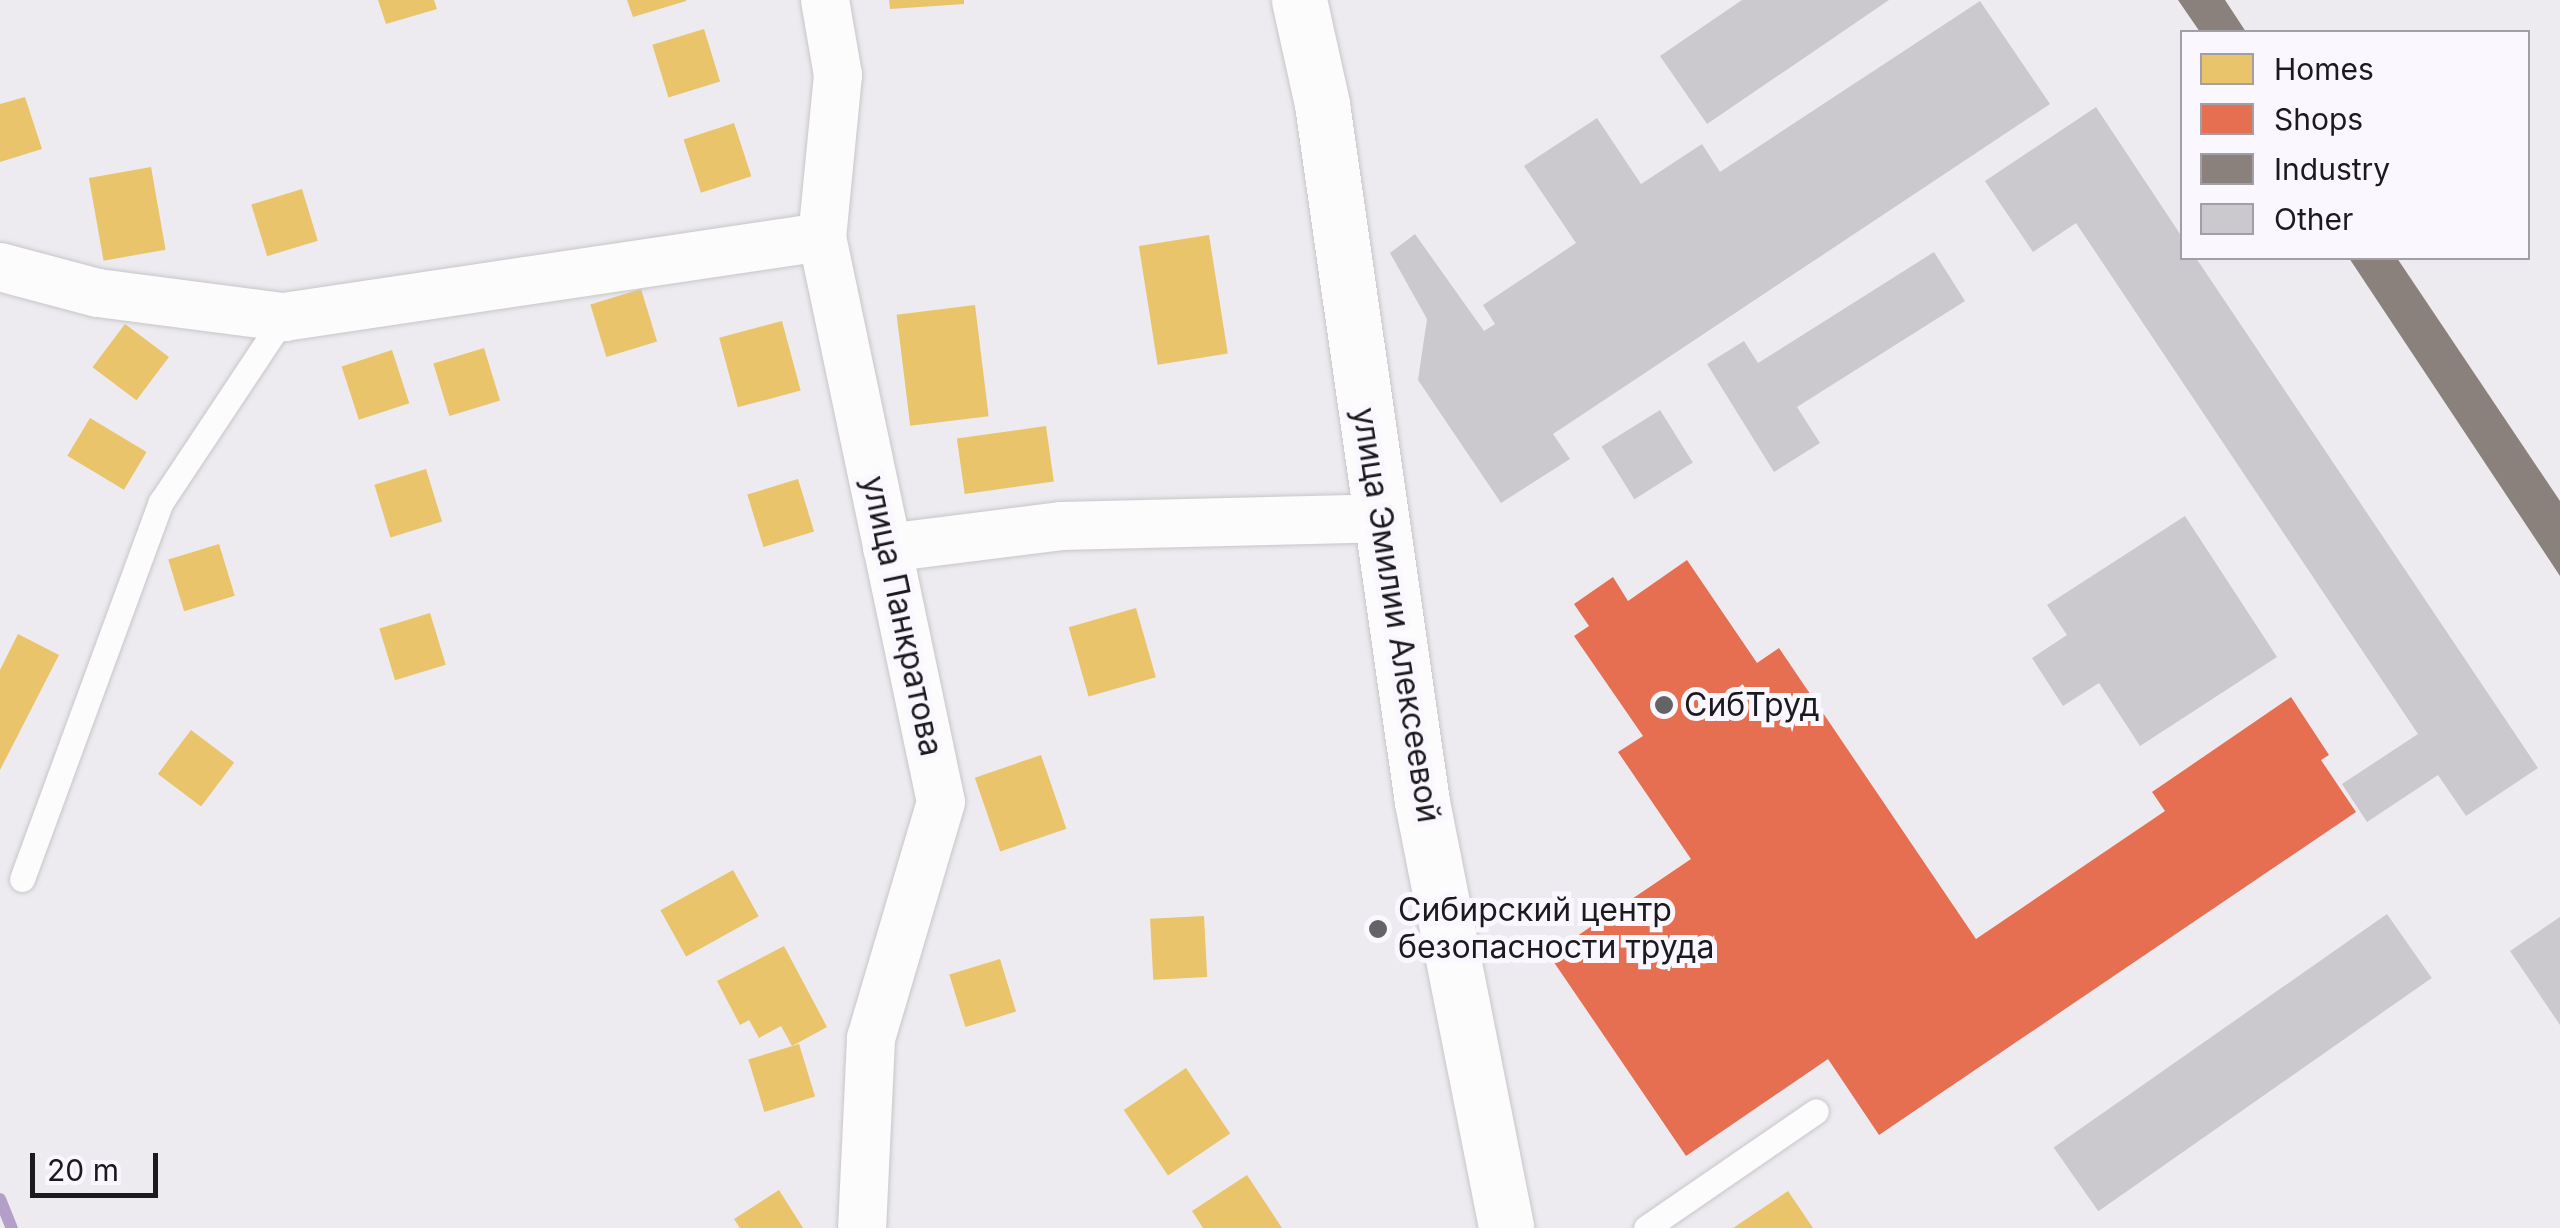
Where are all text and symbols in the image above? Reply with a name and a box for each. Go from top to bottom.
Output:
legend [2180,30,2530,260]
text: Homes [2274,51,2374,87]
text: Shops [2274,101,2363,137]
text: Industry [2274,151,2390,187]
text: Other [2274,201,2353,237]
street label: улица Эмилии Алексеевой [1344,405,1448,825]
street label: улица Панкратова [854,472,950,760]
place label: СибТруд [1684,686,1820,724]
marker: СибТруд [1653,694,1675,716]
place label: Сибирский центр безопасности труда [1398,892,1714,967]
marker: Сибирский центр безопасности труда [1367,918,1389,940]
scale bar [35,1133,162,1195]
text: 20 m [47,1152,119,1188]

